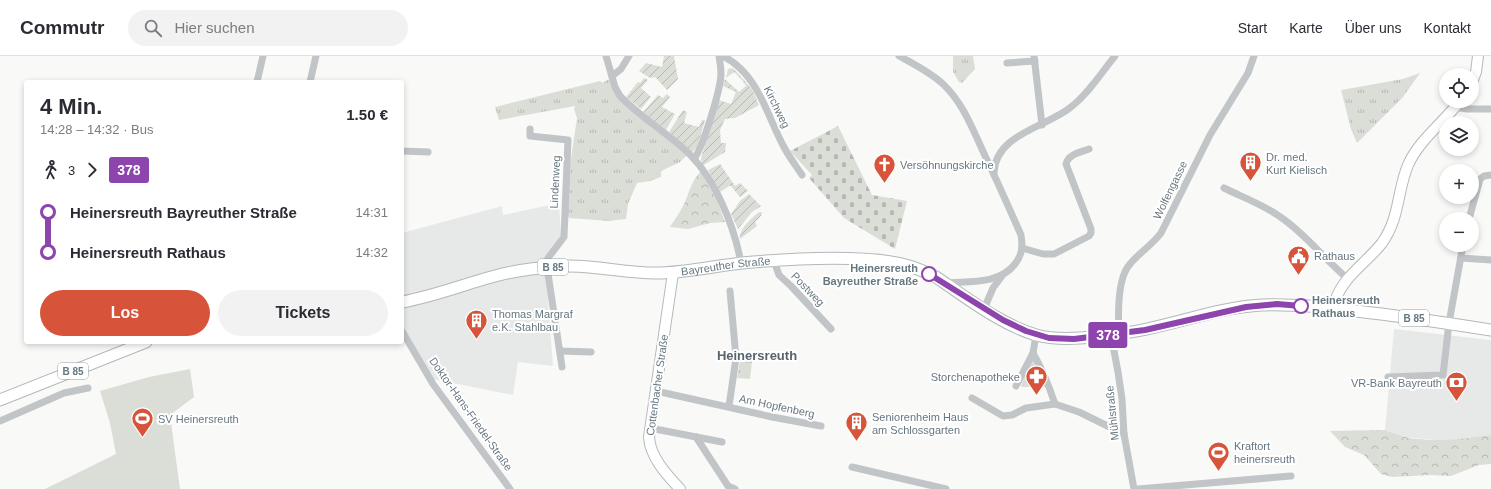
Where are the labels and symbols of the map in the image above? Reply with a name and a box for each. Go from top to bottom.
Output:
street label: Kirchweg [762,84,792,130]
building icon: Dr. med. Kurt Kielisch [1238,150,1264,183]
place label: Dr. med. Kurt Kielisch [1266,151,1327,176]
church icon: Versöhnungskirche [872,152,898,185]
street label: Lindenweg [548,155,562,209]
place label: Versöhnungskirche [900,159,994,171]
street label: Wolfengasse [1151,159,1189,221]
public building icon: Rathaus [1286,243,1312,276]
place label: Rathaus [1314,250,1355,262]
street label: Bayreuther Straße [680,255,771,277]
road number: B 85 [538,259,568,275]
place label: Heinersreuth Bayreuther Straße [823,262,918,287]
marker: Heinersreuth Bayreuther Straße [921,266,937,282]
street label: Postweg [789,270,827,308]
place label: Heinersreuth Rathaus [1312,294,1380,319]
marker: Heinersreuth Rathaus [1293,298,1309,314]
building icon: Thomas Margraf e.K. Stahlbau [463,307,489,340]
place label: Thomas Margraf e.K. Stahlbau [492,308,574,333]
road number: B 85 [1399,310,1429,326]
line badge: 378 [1085,322,1131,348]
street label: Cottenbacher Straße [644,334,670,436]
district label: Heinersreuth [717,348,797,363]
street label: Doktor-Hans-Friedel-Straße [427,355,515,473]
road number: B 85 [58,363,88,379]
pharmacy icon: Storchenapotheke [1023,364,1049,397]
bank icon: VR-Bank Bayreuth [1444,370,1470,403]
place label: Storchenapotheke [931,371,1020,383]
place label: VR-Bank Bayreuth [1351,377,1442,389]
street label: Mühlstraße [1103,385,1121,441]
street label: Am Hopfenberg [738,392,816,420]
sports icon: SV Heinersreuth [130,406,156,439]
building icon: Seniorenheim Haus am Schlossgarten [844,410,870,443]
place label: Seniorenheim Haus am Schlossgarten [872,411,969,436]
place label: SV Heinersreuth [158,413,239,425]
sports icon: Kraftort heinersreuth [1205,439,1231,472]
place label: Kraftort heinersreuth [1234,440,1295,465]

